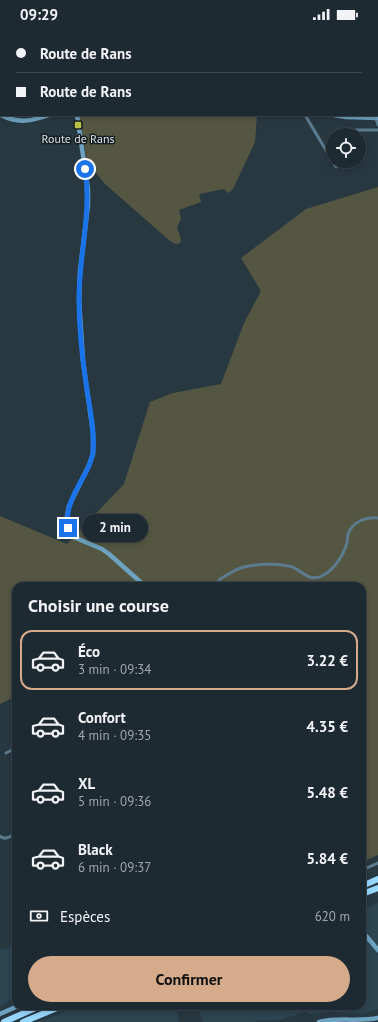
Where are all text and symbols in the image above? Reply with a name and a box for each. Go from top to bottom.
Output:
text: 09:29 [20,5,58,24]
text: Route de Rans [40,44,132,63]
text: Route de Rans [40,82,132,101]
marker: Route de Rans [73,120,83,130]
map controls [326,128,366,168]
button: locate [326,128,366,168]
place label: Route de Rans [41,131,115,146]
route start [76,160,94,178]
callout: 2 min [82,514,148,542]
route end [59,519,77,537]
text: 2 min [99,519,131,536]
text: Choisir une course [28,594,169,617]
icon: car [30,642,66,678]
text: Éco [78,642,100,661]
text: 3.22 € [306,651,348,670]
text: 3 min · 09:34 [78,661,151,678]
icon: car [30,708,66,744]
text: Confort [78,708,126,727]
text: 4.35 € [306,717,348,736]
text: 4 min · 09:35 [78,727,151,744]
icon: car [30,774,66,810]
text: XL [78,774,95,793]
text: 5.48 € [306,783,348,802]
text: 5 min · 09:36 [78,793,151,810]
icon: car [30,840,66,876]
text: Black [78,840,113,859]
text: 5.84 € [306,849,348,868]
text: 6 min · 09:37 [78,859,151,876]
icon: cash [28,905,50,927]
text: Espèces [60,907,110,926]
text: 620 m [315,908,350,925]
button: Confirmer [28,956,350,1002]

